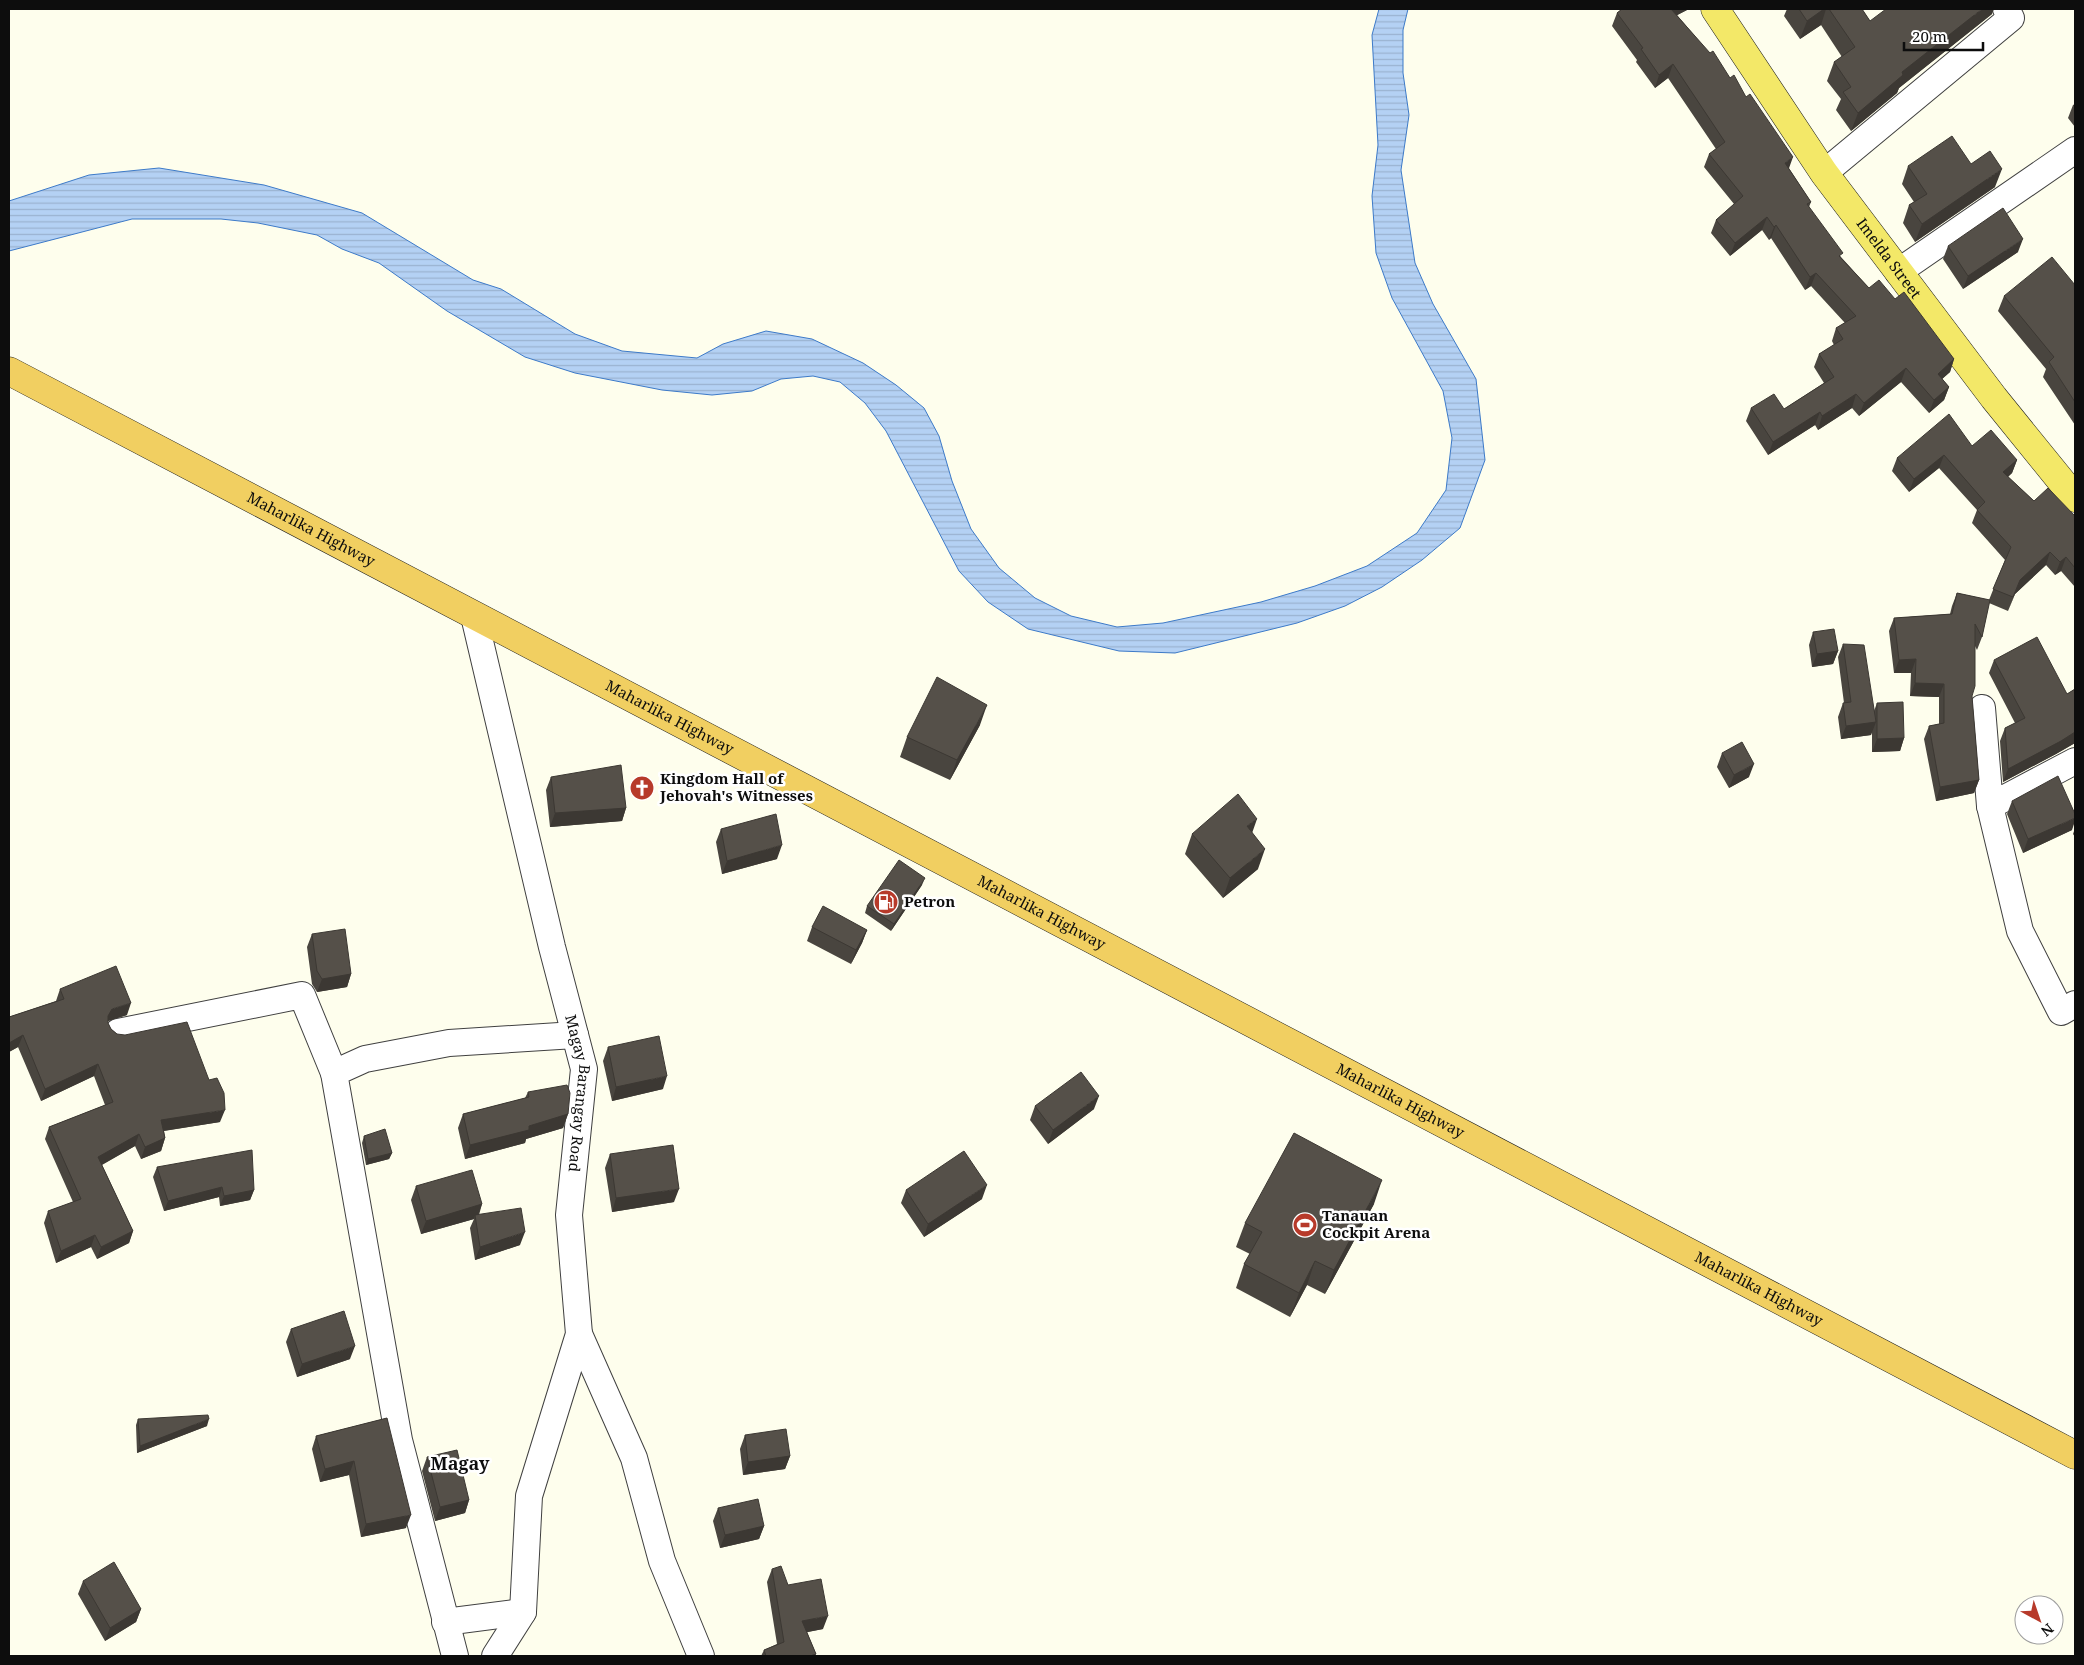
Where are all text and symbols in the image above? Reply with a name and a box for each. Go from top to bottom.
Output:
scale bar [1904,20,1983,52]
text: 20 m [1912,26,1947,46]
street label: Imelda Street [1852,214,1926,302]
street label: Maharlika Highway [244,487,379,571]
street label: Maharlika Highway [602,675,738,759]
place label: Kingdom Hall of Jehovah's Witnesses [659,768,813,805]
church icon: Kingdom Hall of Jehovah's Witnesses [629,775,655,801]
street label: Maharlika Highway [974,870,1110,954]
fuel station icon: Petron [873,889,899,915]
place label: Petron [904,891,955,911]
street label: Magay Barangay Road [561,1012,595,1173]
street label: Maharlika Highway [1333,1058,1469,1142]
place label: Tanauan Cockpit Arena [1322,1205,1430,1242]
sports icon: Tanauan Cockpit Arena [1292,1212,1318,1238]
street label: Maharlika Highway [1692,1246,1827,1330]
district label: Magay [431,1451,490,1475]
north arrow [2014,1595,2064,1645]
text: N [2037,1620,2058,1641]

